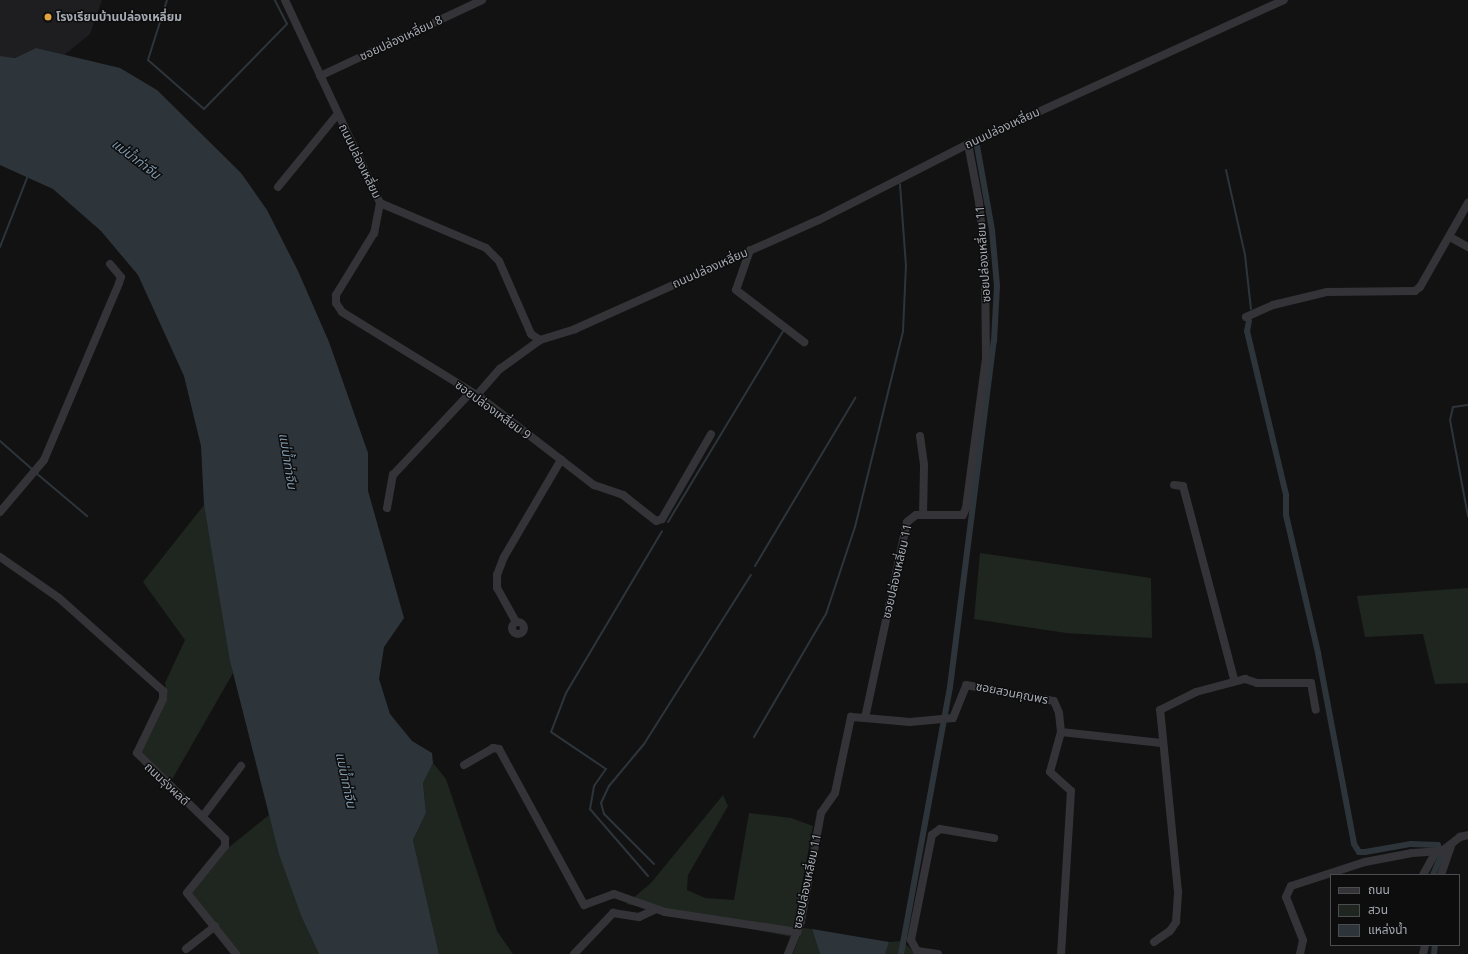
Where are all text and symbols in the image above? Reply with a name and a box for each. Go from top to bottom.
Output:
place label: โรงเรียนบ้านปล่องเหลี่ยม [56,10,182,24]
marker: โรงเรียนบ้านปล่องเหลี่ยม [43,12,53,22]
street label: ซอยปล่องเหลี่ยม 8 [357,12,445,64]
street label: ถนนปล่องเหลี่ยม [962,104,1042,152]
street label: ถนนปล่องเหลี่ยม [336,121,384,201]
water label: แม่น้ำท่าจีน [109,136,163,182]
street label: ซอยปล่องเหลี่ยม 11 [972,205,994,303]
street label: ถนนปล่องเหลี่ยม [670,245,750,291]
street label: ซอยปล่องเหลี่ยม 9 [452,378,534,442]
water label: แม่น้ำท่าจีน [276,432,300,490]
street label: ซอยปล่องเหลี่ยม 11 [879,522,915,620]
street label: ซอยสวนคุณพร [975,679,1049,707]
water label: แม่น้ำท่าจีน [332,751,360,809]
street label: ถนนรุ่งผลดี [142,760,192,808]
street label: ซอยปล่องเหลี่ยม 11 [790,832,824,930]
legend [1330,874,1460,946]
text: ถนน [1368,881,1390,898]
text: สวน [1368,901,1388,918]
text: แหล่งน้ำ [1368,921,1407,938]

